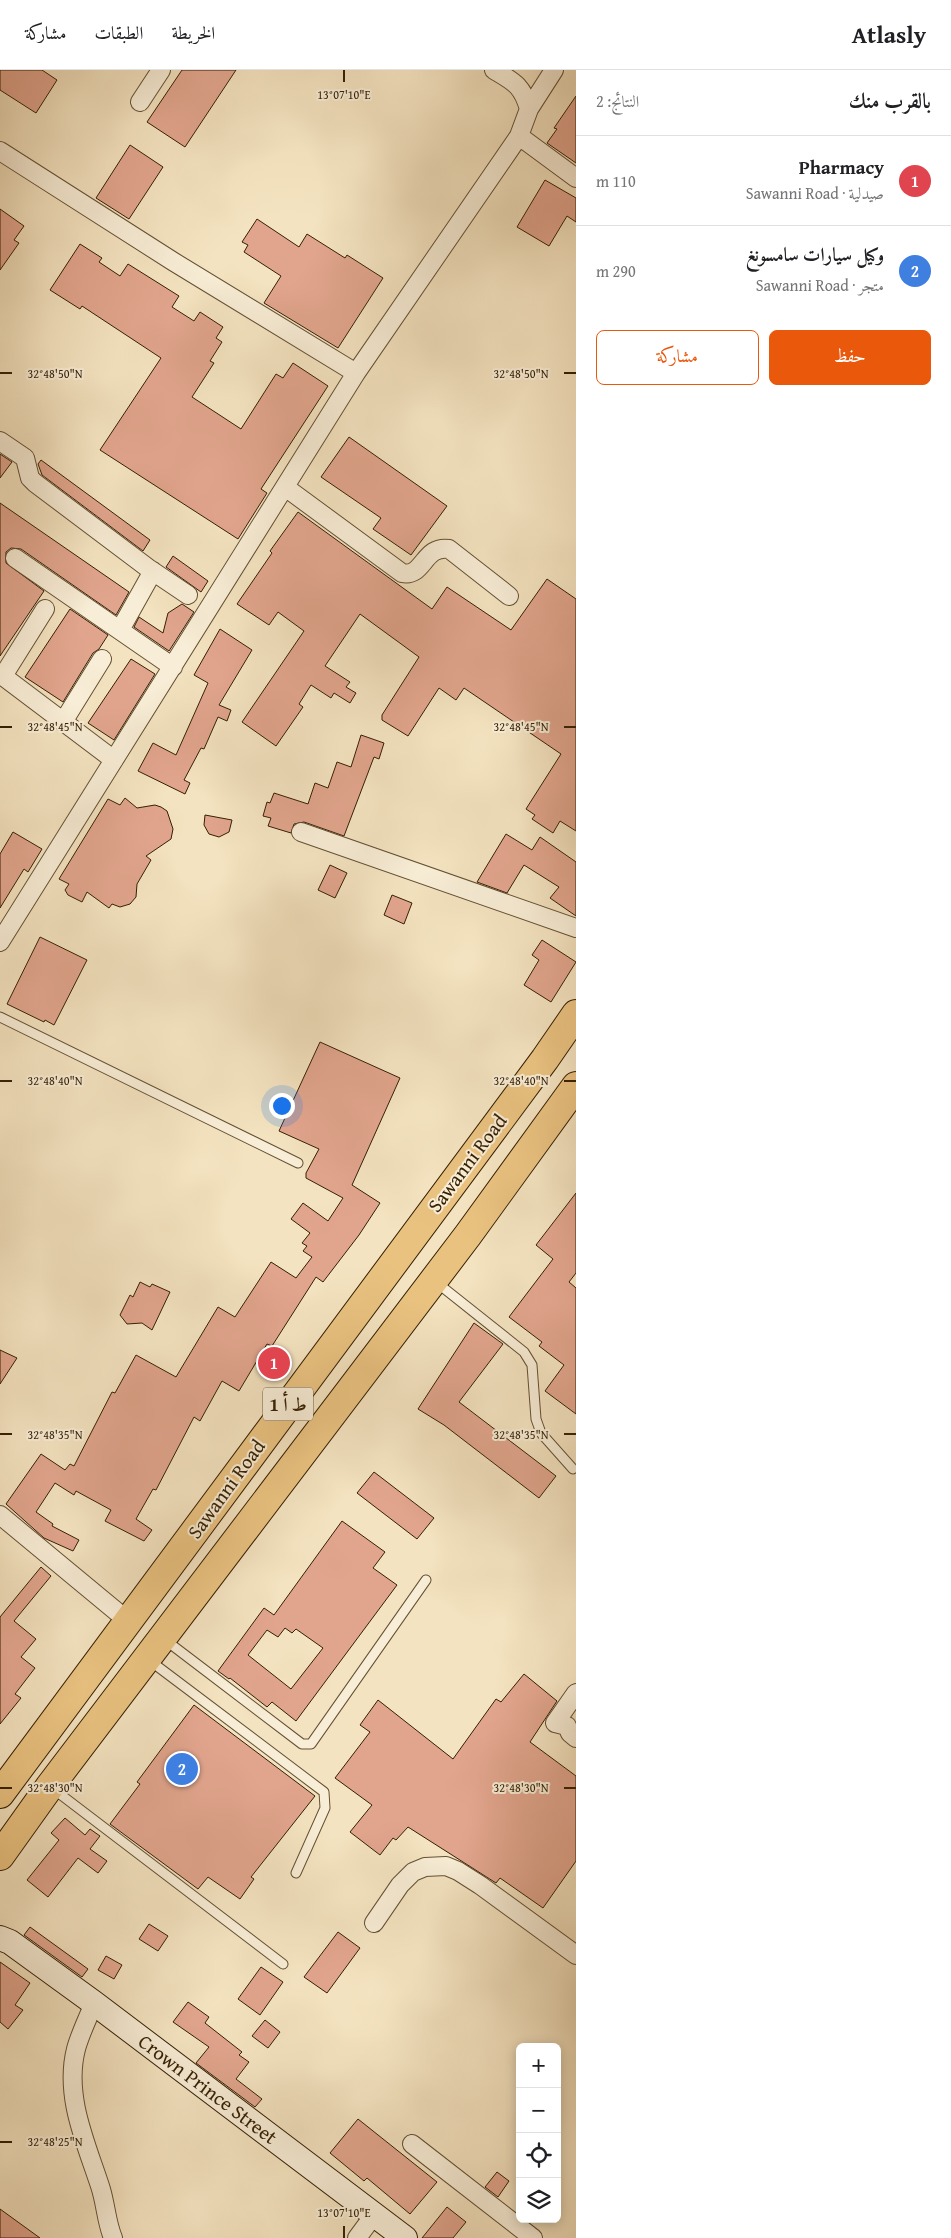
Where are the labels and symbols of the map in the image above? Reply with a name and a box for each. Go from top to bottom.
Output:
text: 13°07'10"E [317,86,371,103]
text: 32°48'50"N [27,365,83,382]
text: 32°48'50"N [493,365,549,382]
text: 32°48'45"N [27,718,83,735]
text: 32°48'45"N [493,718,549,735]
text: 32°48'40"N [27,1072,83,1089]
text: 32°48'40"N [493,1072,549,1089]
your location [269,1093,295,1119]
street label: Sawanni Road [420,1107,513,1218]
pin: 1 [258,1344,290,1382]
road number: ط أ 1 [263,1388,313,1420]
text: 32°48'35"N [27,1426,83,1443]
text: 32°48'35"N [493,1426,549,1443]
street label: Sawanni Road [180,1433,272,1544]
pin: 2 [166,1750,198,1788]
text: 32°48'30"N [27,1779,83,1796]
text: 32°48'30"N [493,1779,549,1796]
street label: Crown Prince Street [133,2027,284,2151]
text: 32°48'25"N [27,2133,83,2150]
text: 13°07'10"E [317,2204,371,2221]

